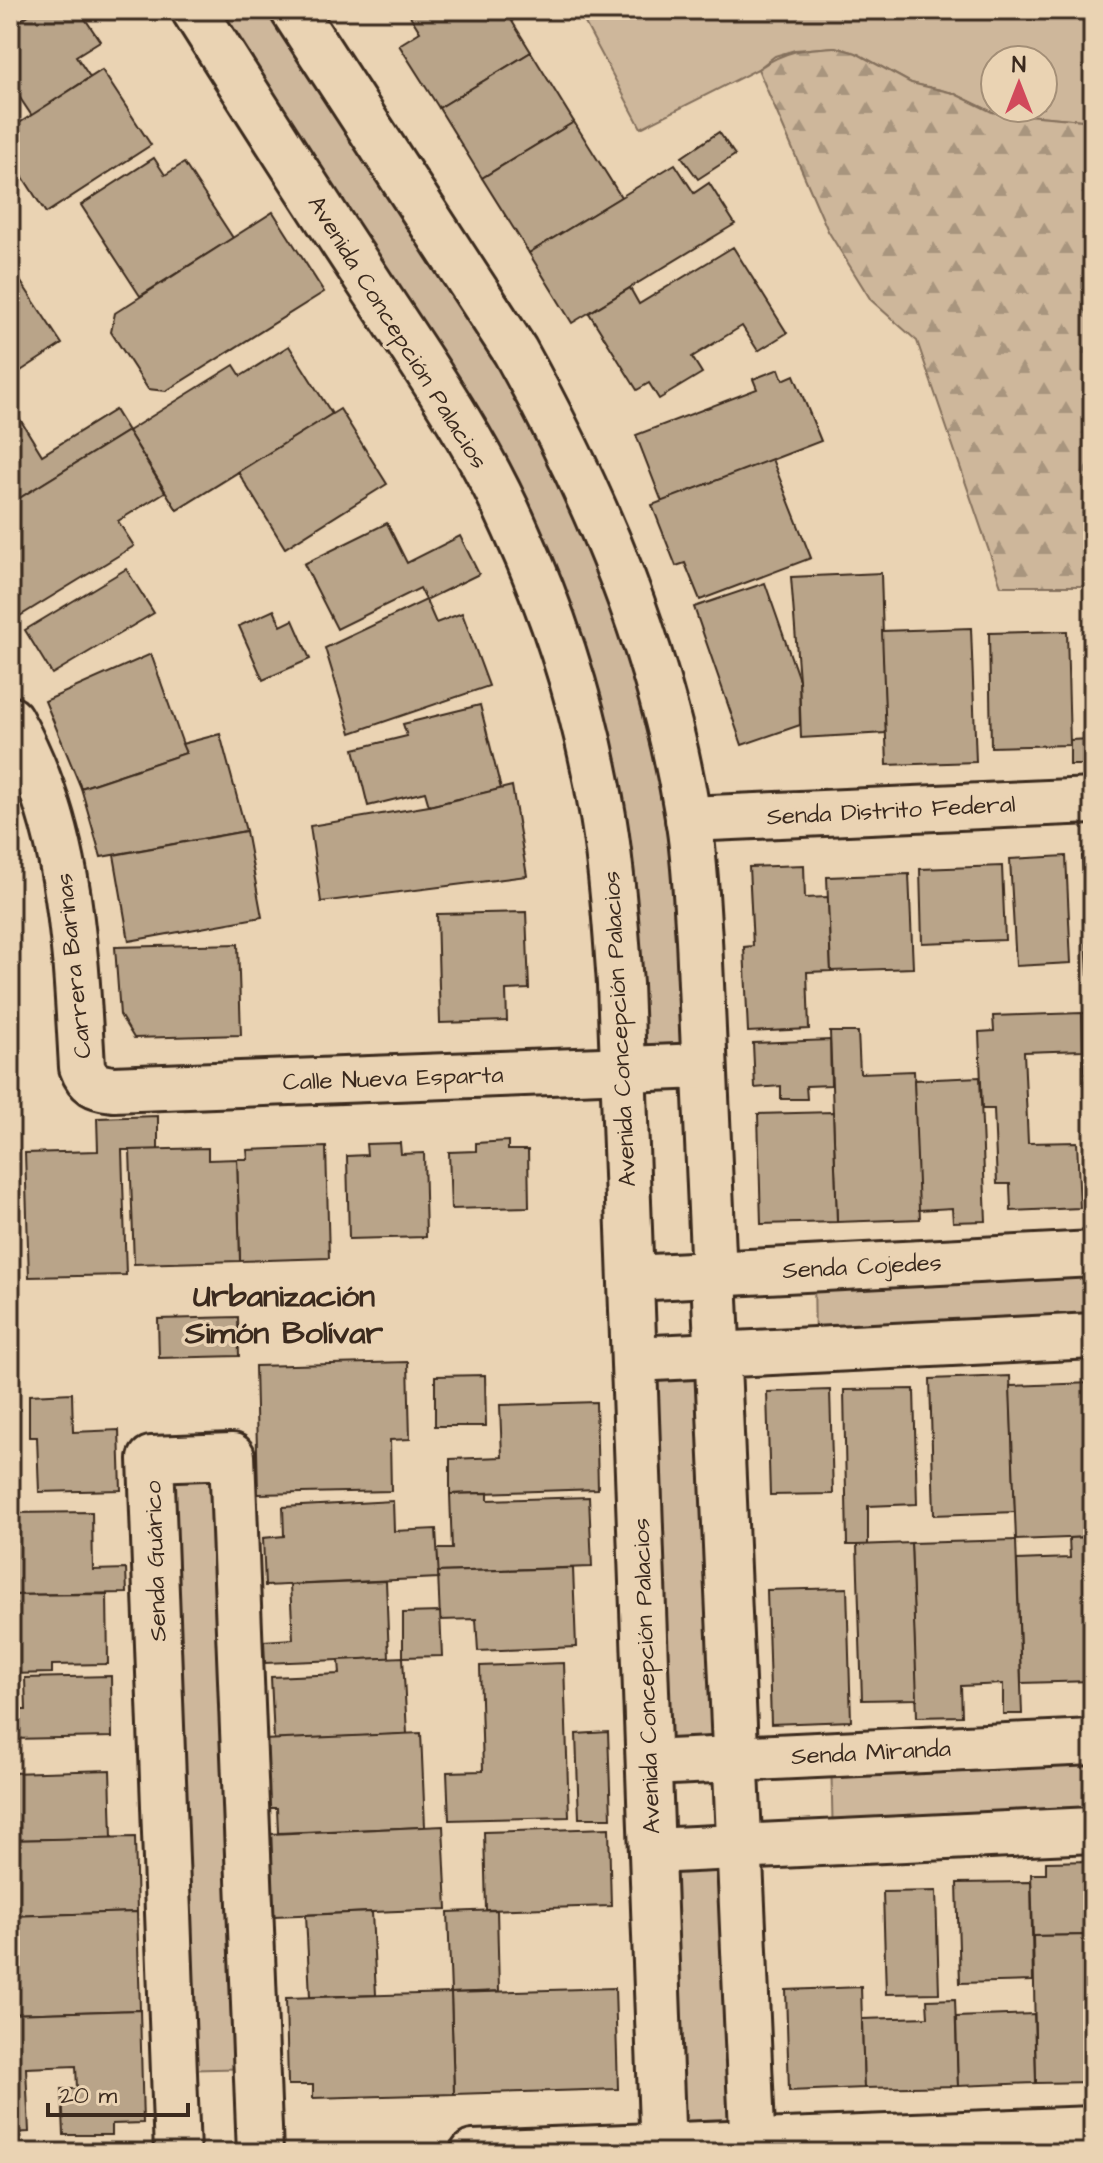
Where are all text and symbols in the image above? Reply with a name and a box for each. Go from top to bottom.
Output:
north arrow [979,44,1059,124]
text: N [1012,50,1026,81]
street label: Avenida Concepción Palacios [299,189,495,476]
street label: Senda Distrito Federal [766,787,1016,834]
street label: Avenida Concepción Palacios [595,870,645,1188]
street label: Carrera Barinas [47,872,101,1060]
street label: Calle Nueva Esparta [282,1058,504,1100]
street label: Senda Cojedes [781,1246,943,1288]
district label: Urbanización Simón Bolívar [184,1274,383,1356]
street label: Senda Guárico [136,1479,176,1642]
street label: Avenida Concepción Palacios [624,1517,670,1835]
street label: Senda Miranda [790,1732,952,1774]
scale bar [48,2067,188,2117]
text: 20 m [60,2079,117,2113]

